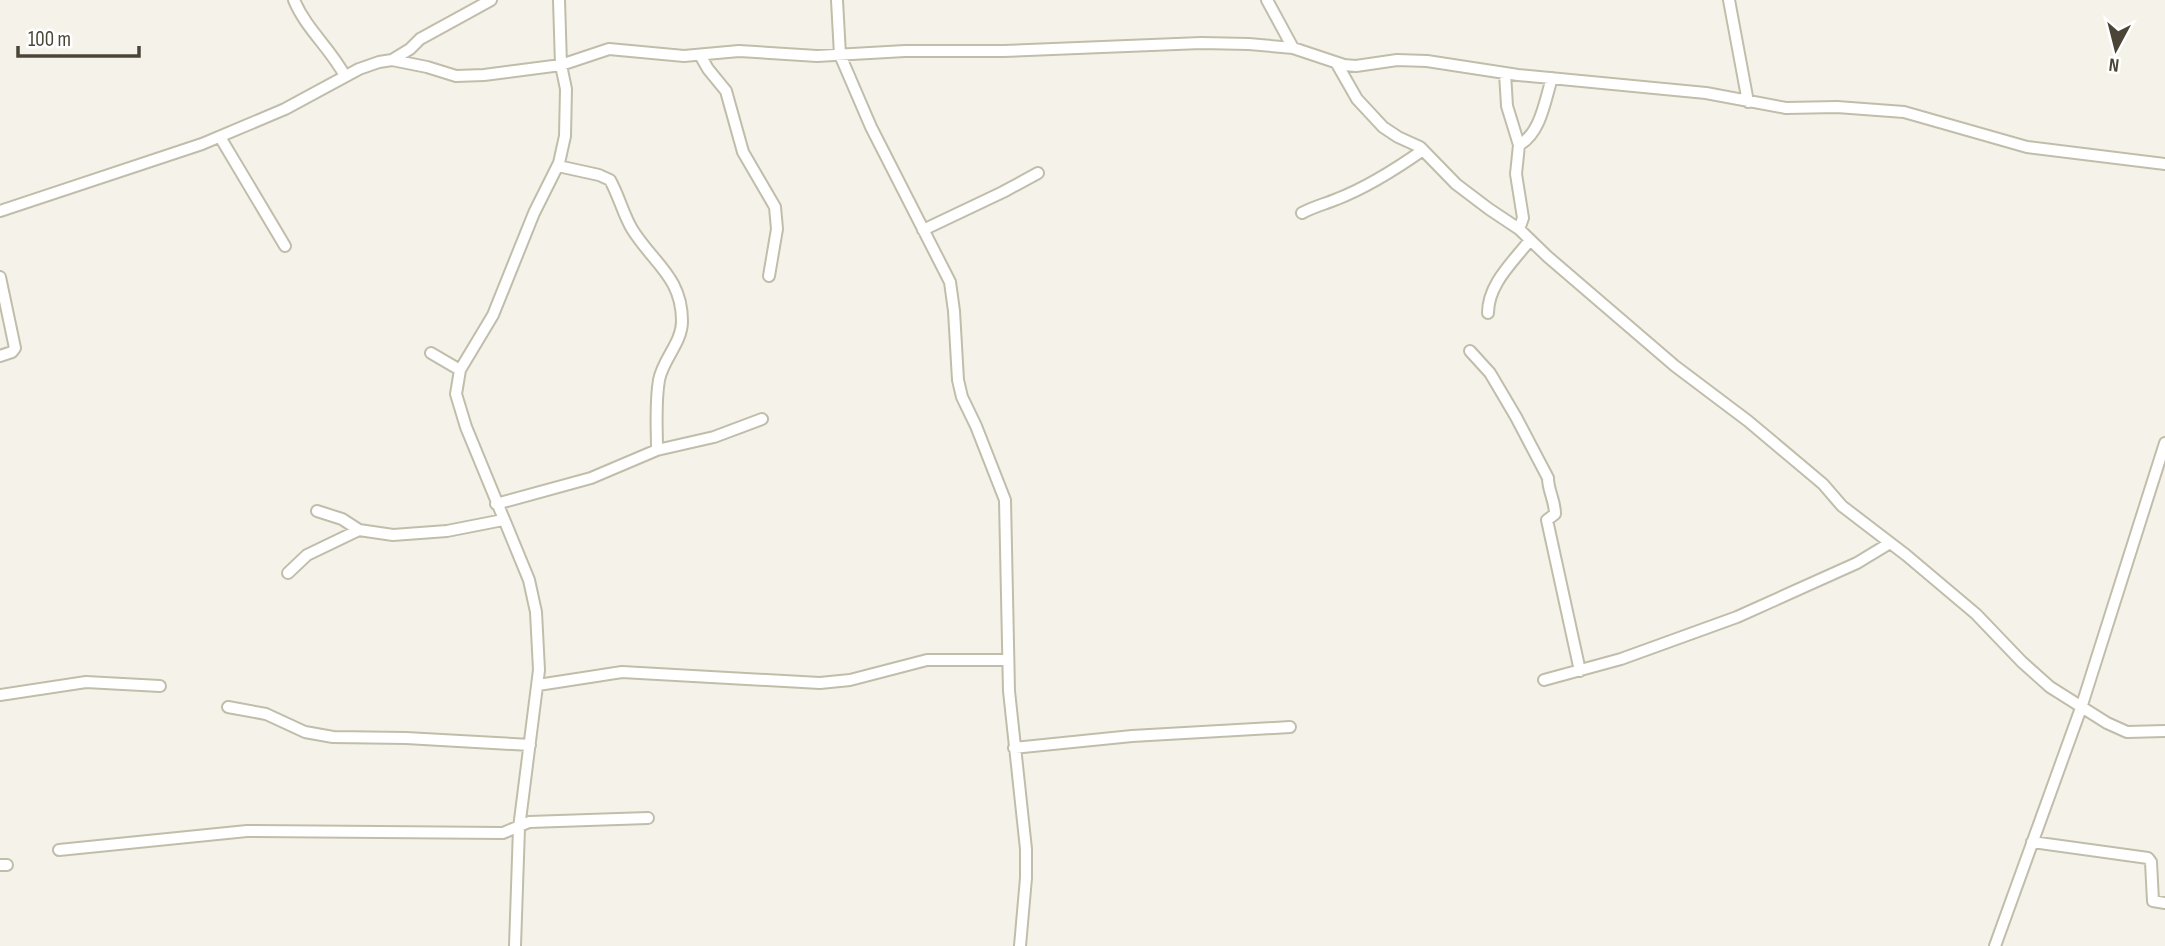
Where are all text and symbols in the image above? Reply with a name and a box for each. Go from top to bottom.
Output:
scale bar [18,14,138,58]
north arrow [2081,14,2151,84]
text: 100 m [28,27,71,52]
text: N [2108,52,2121,76]

